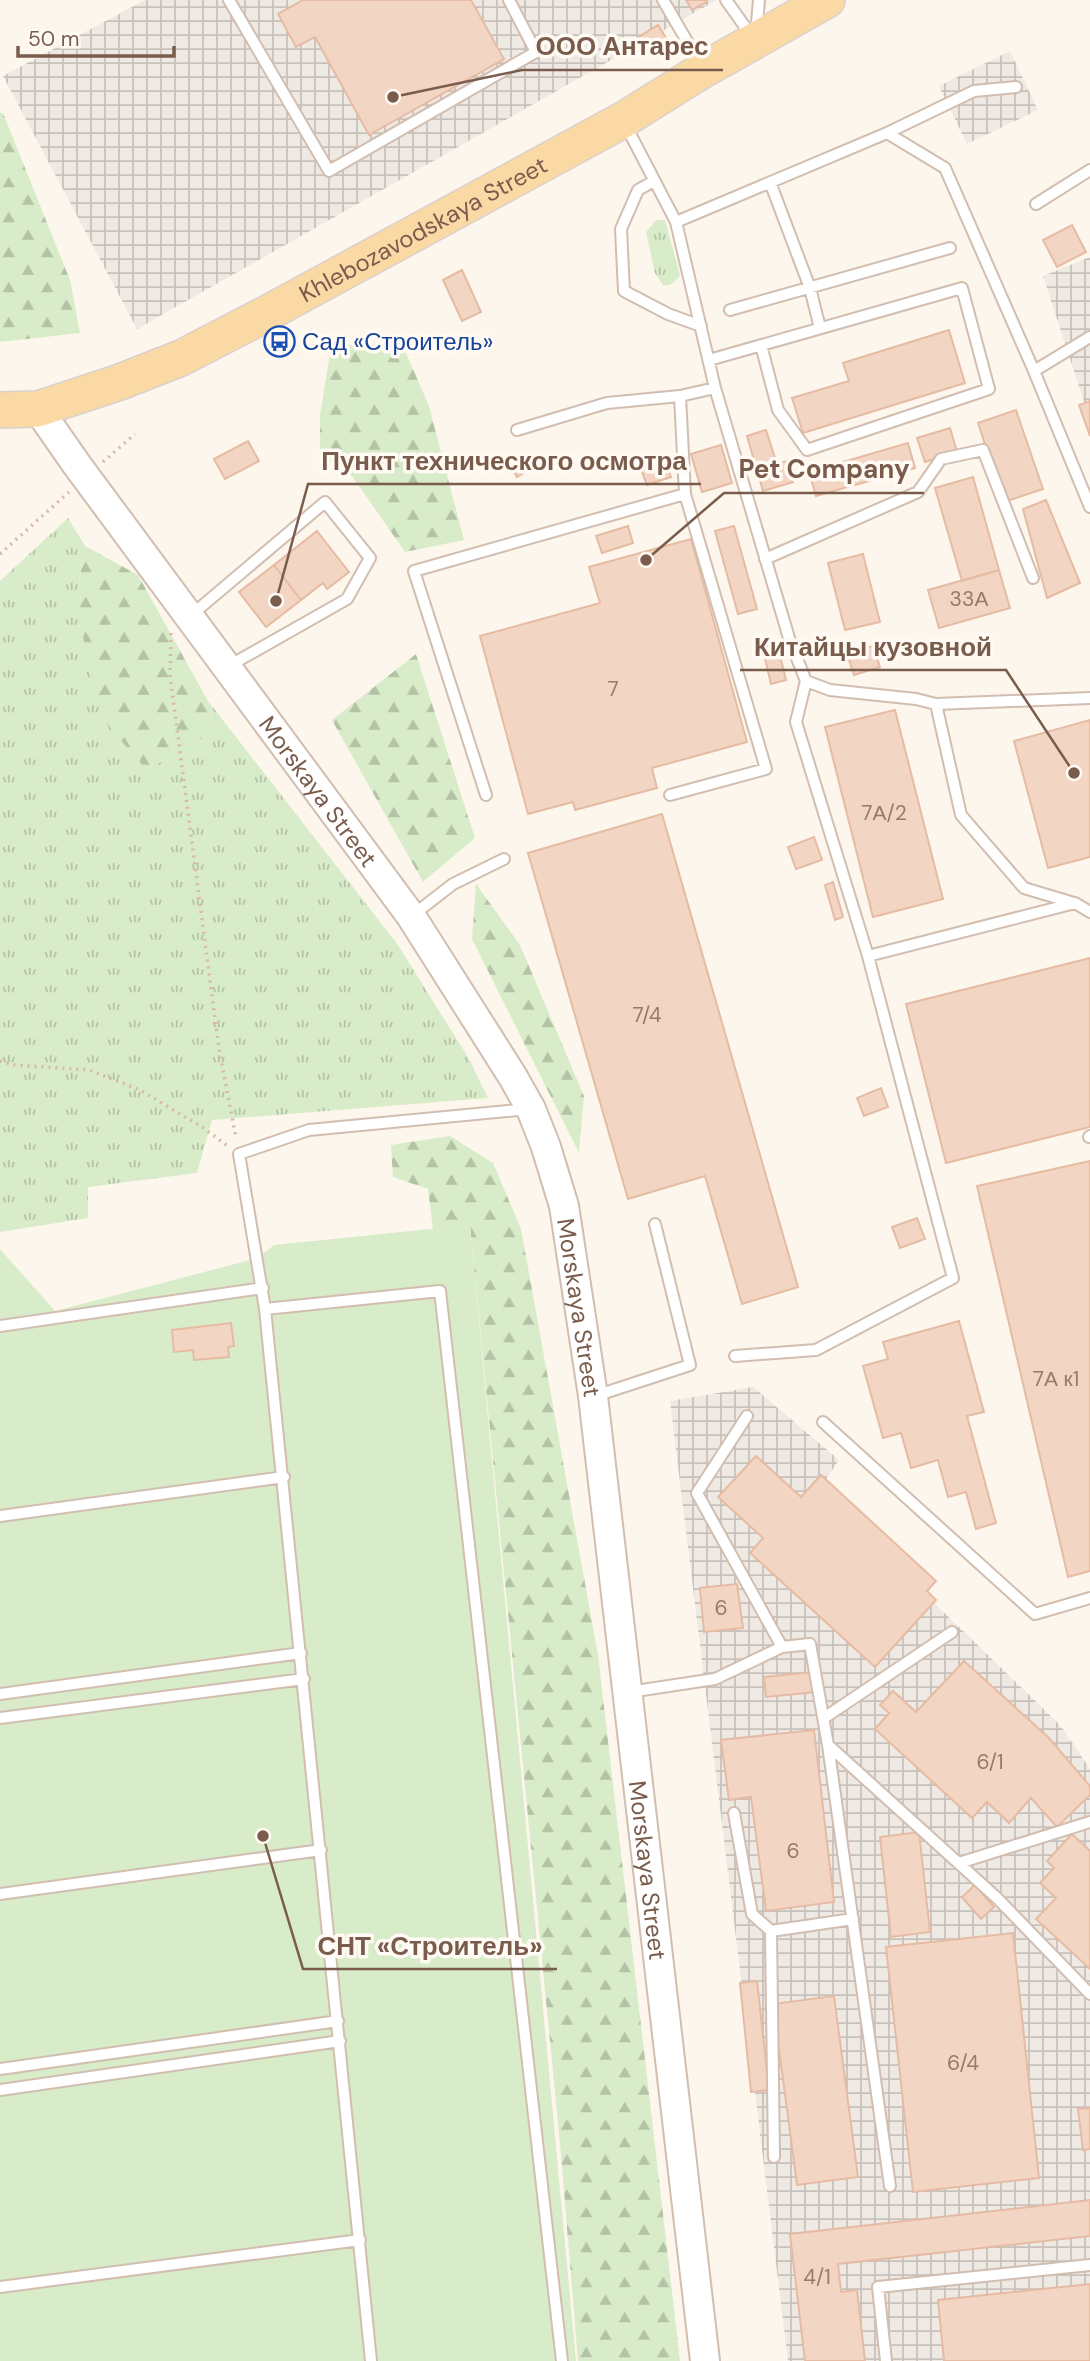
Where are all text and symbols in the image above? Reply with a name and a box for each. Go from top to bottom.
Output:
scale bar [18,14,173,58]
callout: ООО Антарес [522,23,723,70]
text: 50 m [28,25,79,53]
text: ООО Антарес [536,29,708,63]
street label: Khlebozavodskaya Street [293,149,552,309]
bus stop icon: Сад «Строитель» [262,324,296,358]
place label: Сад «Строитель» [302,326,493,357]
callout: Пункт технического осмотра [308,437,701,484]
text: Пункт технического осмотра [321,444,687,478]
callout: Pet Company [724,446,924,493]
text: Pet Company [738,452,910,486]
house number: 33А [950,585,988,613]
callout: Китайцы кузовной [740,623,1006,670]
text: Китайцы кузовной [754,630,992,664]
house number: 7 [607,675,619,703]
street label: Morskaya Street [252,709,385,873]
house number: 7А/2 [861,799,907,827]
house number: 7/4 [633,1001,662,1029]
street label: Morskaya Street [551,1216,608,1399]
house number: 7А к1 [1033,1365,1079,1393]
house number: 6 [714,1594,728,1622]
house number: 6/1 [976,1748,1004,1776]
street label: Morskaya Street [622,1779,674,1962]
house number: 6 [786,1837,800,1865]
callout: СНТ «Строитель» [303,1922,557,1969]
text: СНТ «Строитель» [317,1929,543,1963]
house number: 6/4 [947,2049,979,2077]
house number: 4/1 [803,2263,831,2291]

